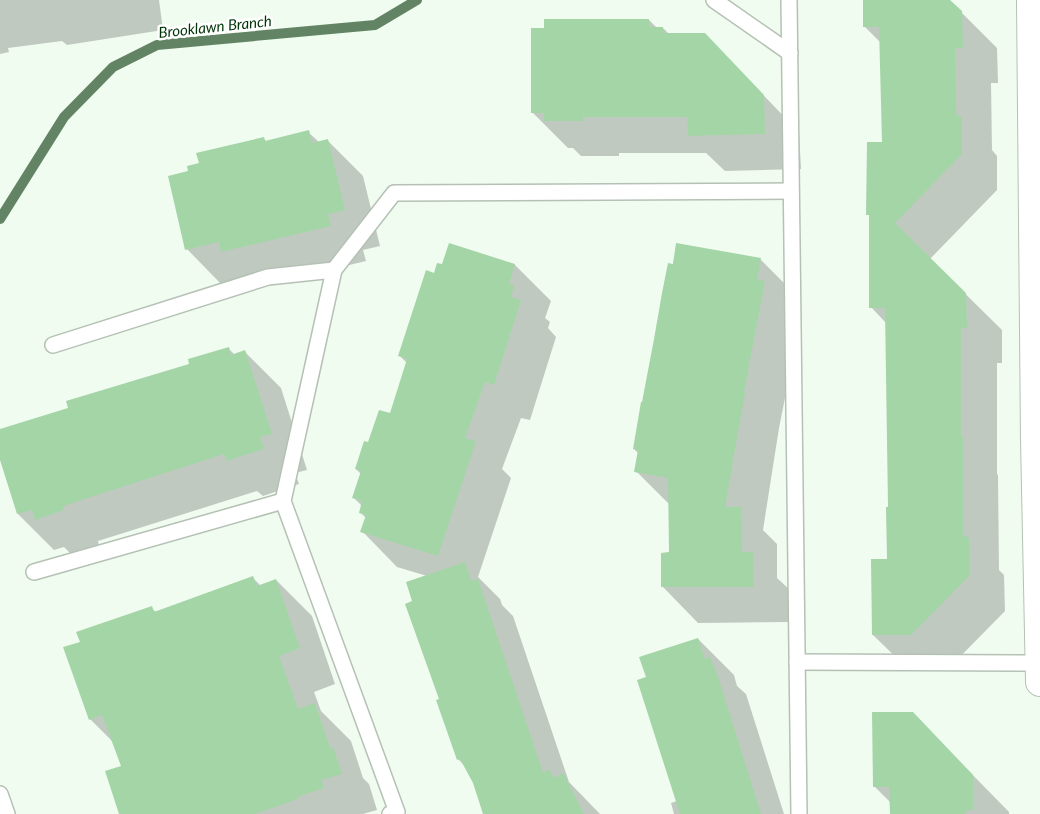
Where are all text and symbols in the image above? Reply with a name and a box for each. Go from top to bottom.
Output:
water label: Brooklawn Branch [157,11,273,41]

